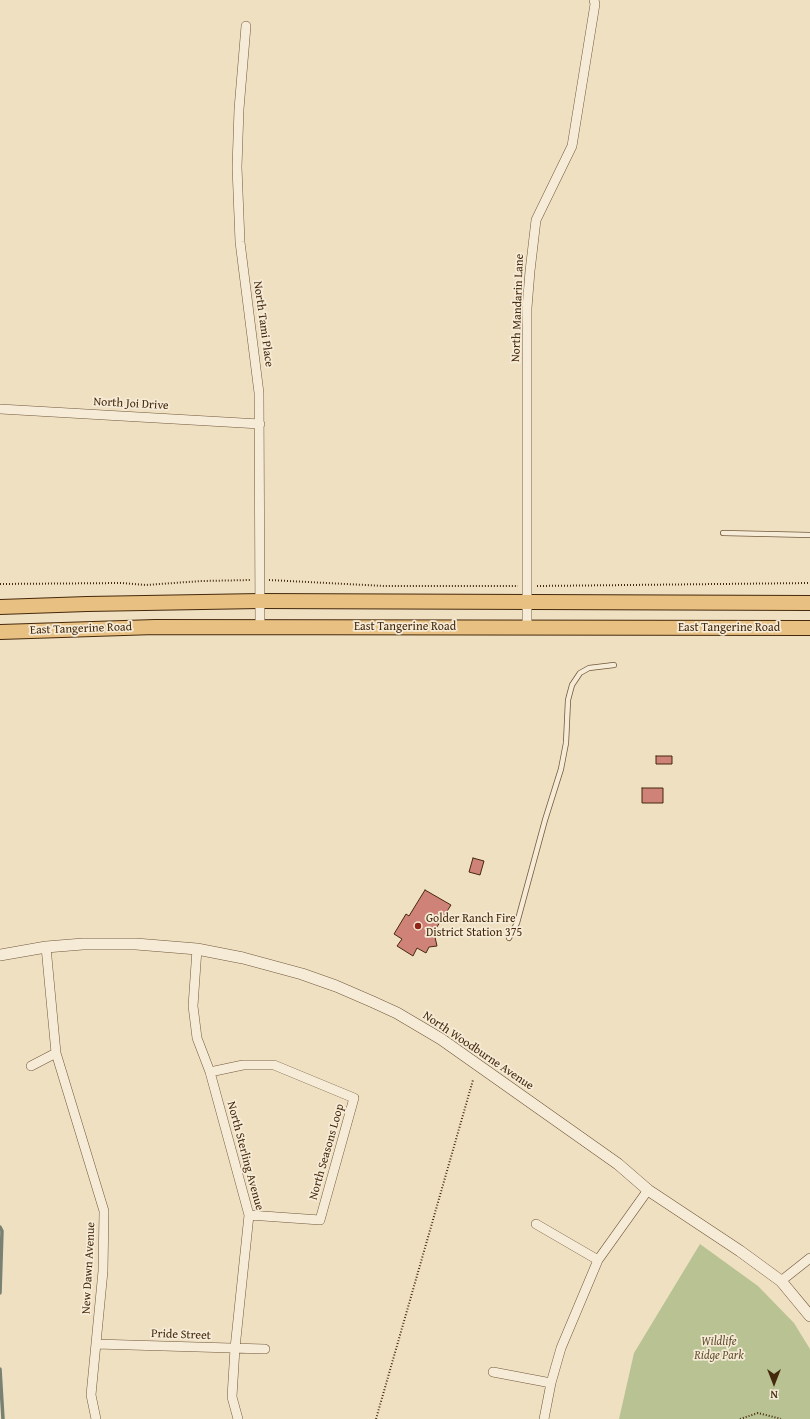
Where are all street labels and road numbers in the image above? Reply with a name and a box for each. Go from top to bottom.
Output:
street label: North Mandarin Lane [509,254,527,362]
street label: North Tami Place [250,280,276,368]
street label: North Joi Drive [93,395,169,413]
street label: East Tangerine Road [30,620,132,638]
street label: East Tangerine Road [354,620,456,634]
street label: East Tangerine Road [678,621,780,635]
street label: North Woodburne Avenue [420,1009,536,1093]
street label: North Sterling Avenue [224,1100,266,1212]
street label: North Seasons Loop [306,1102,348,1202]
street label: New Dawn Avenue [79,1222,99,1314]
street label: Pride Street [151,1327,211,1343]

